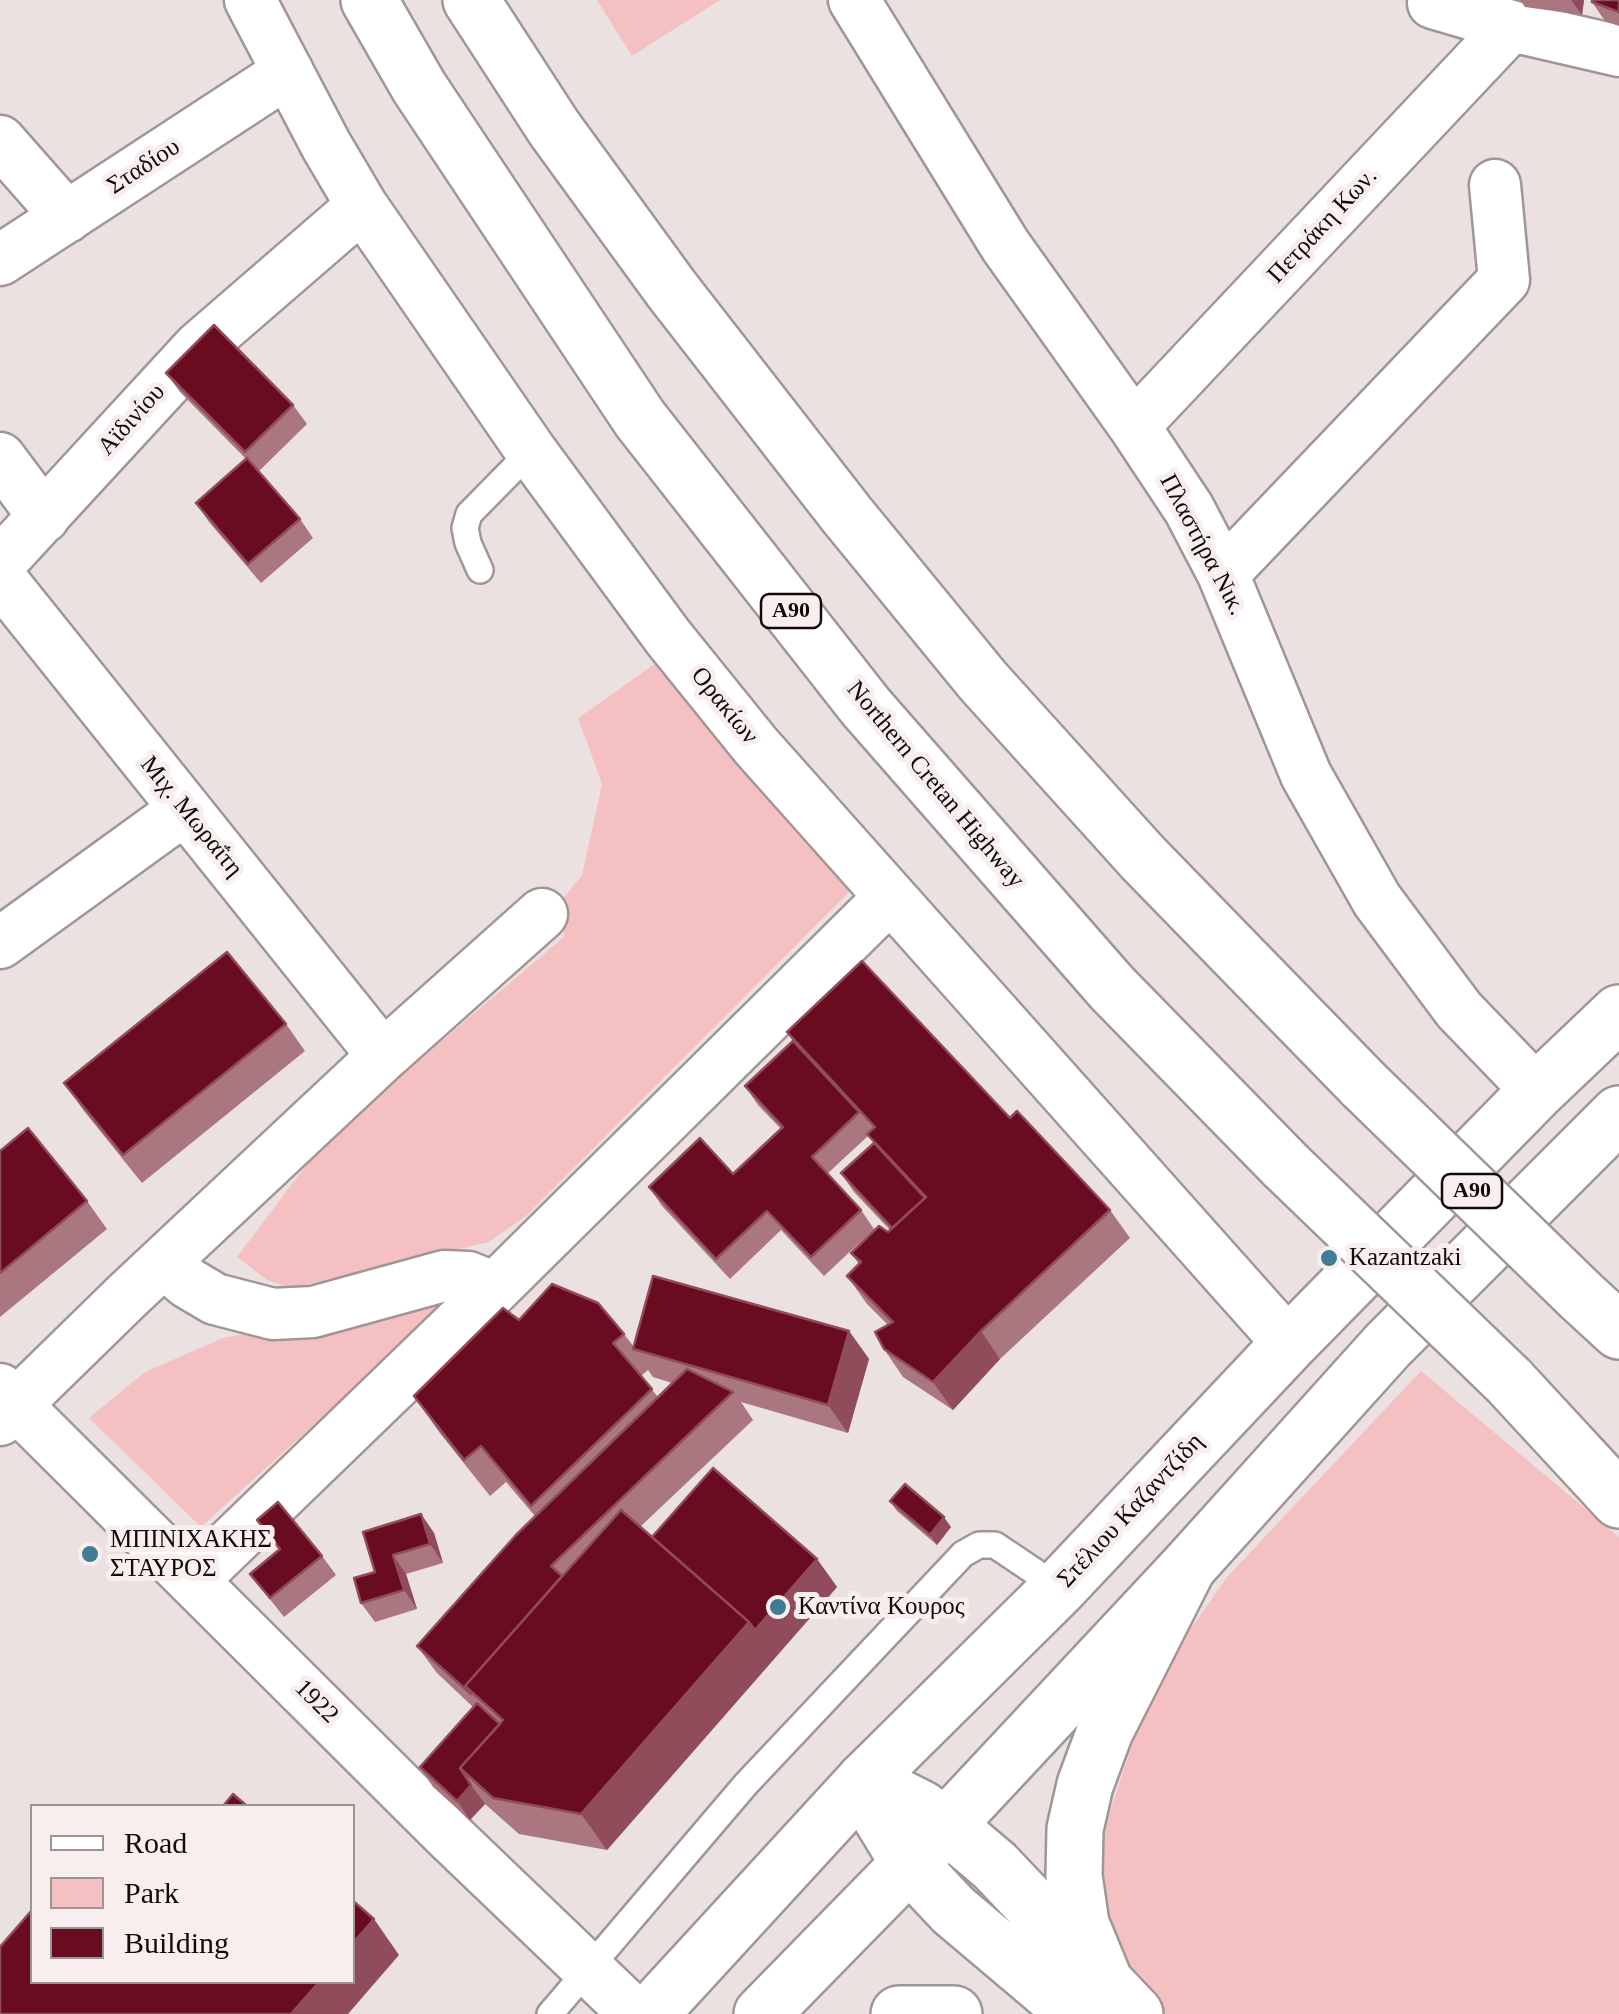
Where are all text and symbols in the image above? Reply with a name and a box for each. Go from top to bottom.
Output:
street label: Σταδίου [102,132,186,202]
street label: Πετράκη Κων. [1262,162,1384,290]
street label: Αϊδινίου [92,378,172,462]
street label: Πλαστήρα Νικ. [1152,469,1252,621]
road number: Α90 [761,594,821,628]
street label: Ορακίων [684,661,764,751]
street label: Northern Cretan Highway [840,675,1030,895]
street label: Μιχ. Μωραΐτη [133,751,249,883]
road number: Α90 [1442,1174,1502,1208]
place label: Kazantzaki [1349,1243,1461,1273]
marker: Kazantzaki [1318,1247,1340,1269]
street label: Στέλιου Καζαντζίδη [1052,1428,1210,1594]
place label: ΜΠΙΝΙΧΑΚΗΣ ΣΤΑΥΡΟΣ [110,1525,272,1584]
marker: ΜΠΙΝΙΧΑΚΗΣ ΣΤΑΥΡΟΣ [79,1543,101,1565]
place label: Καντίνα Κουρος [798,1592,965,1622]
marker: Καντίνα Κουρος [767,1596,789,1618]
street label: 1922 [288,1674,344,1730]
legend [30,1804,355,1984]
text: Road [124,1826,187,1859]
text: Park [124,1876,179,1909]
text: Building [124,1926,229,1959]

